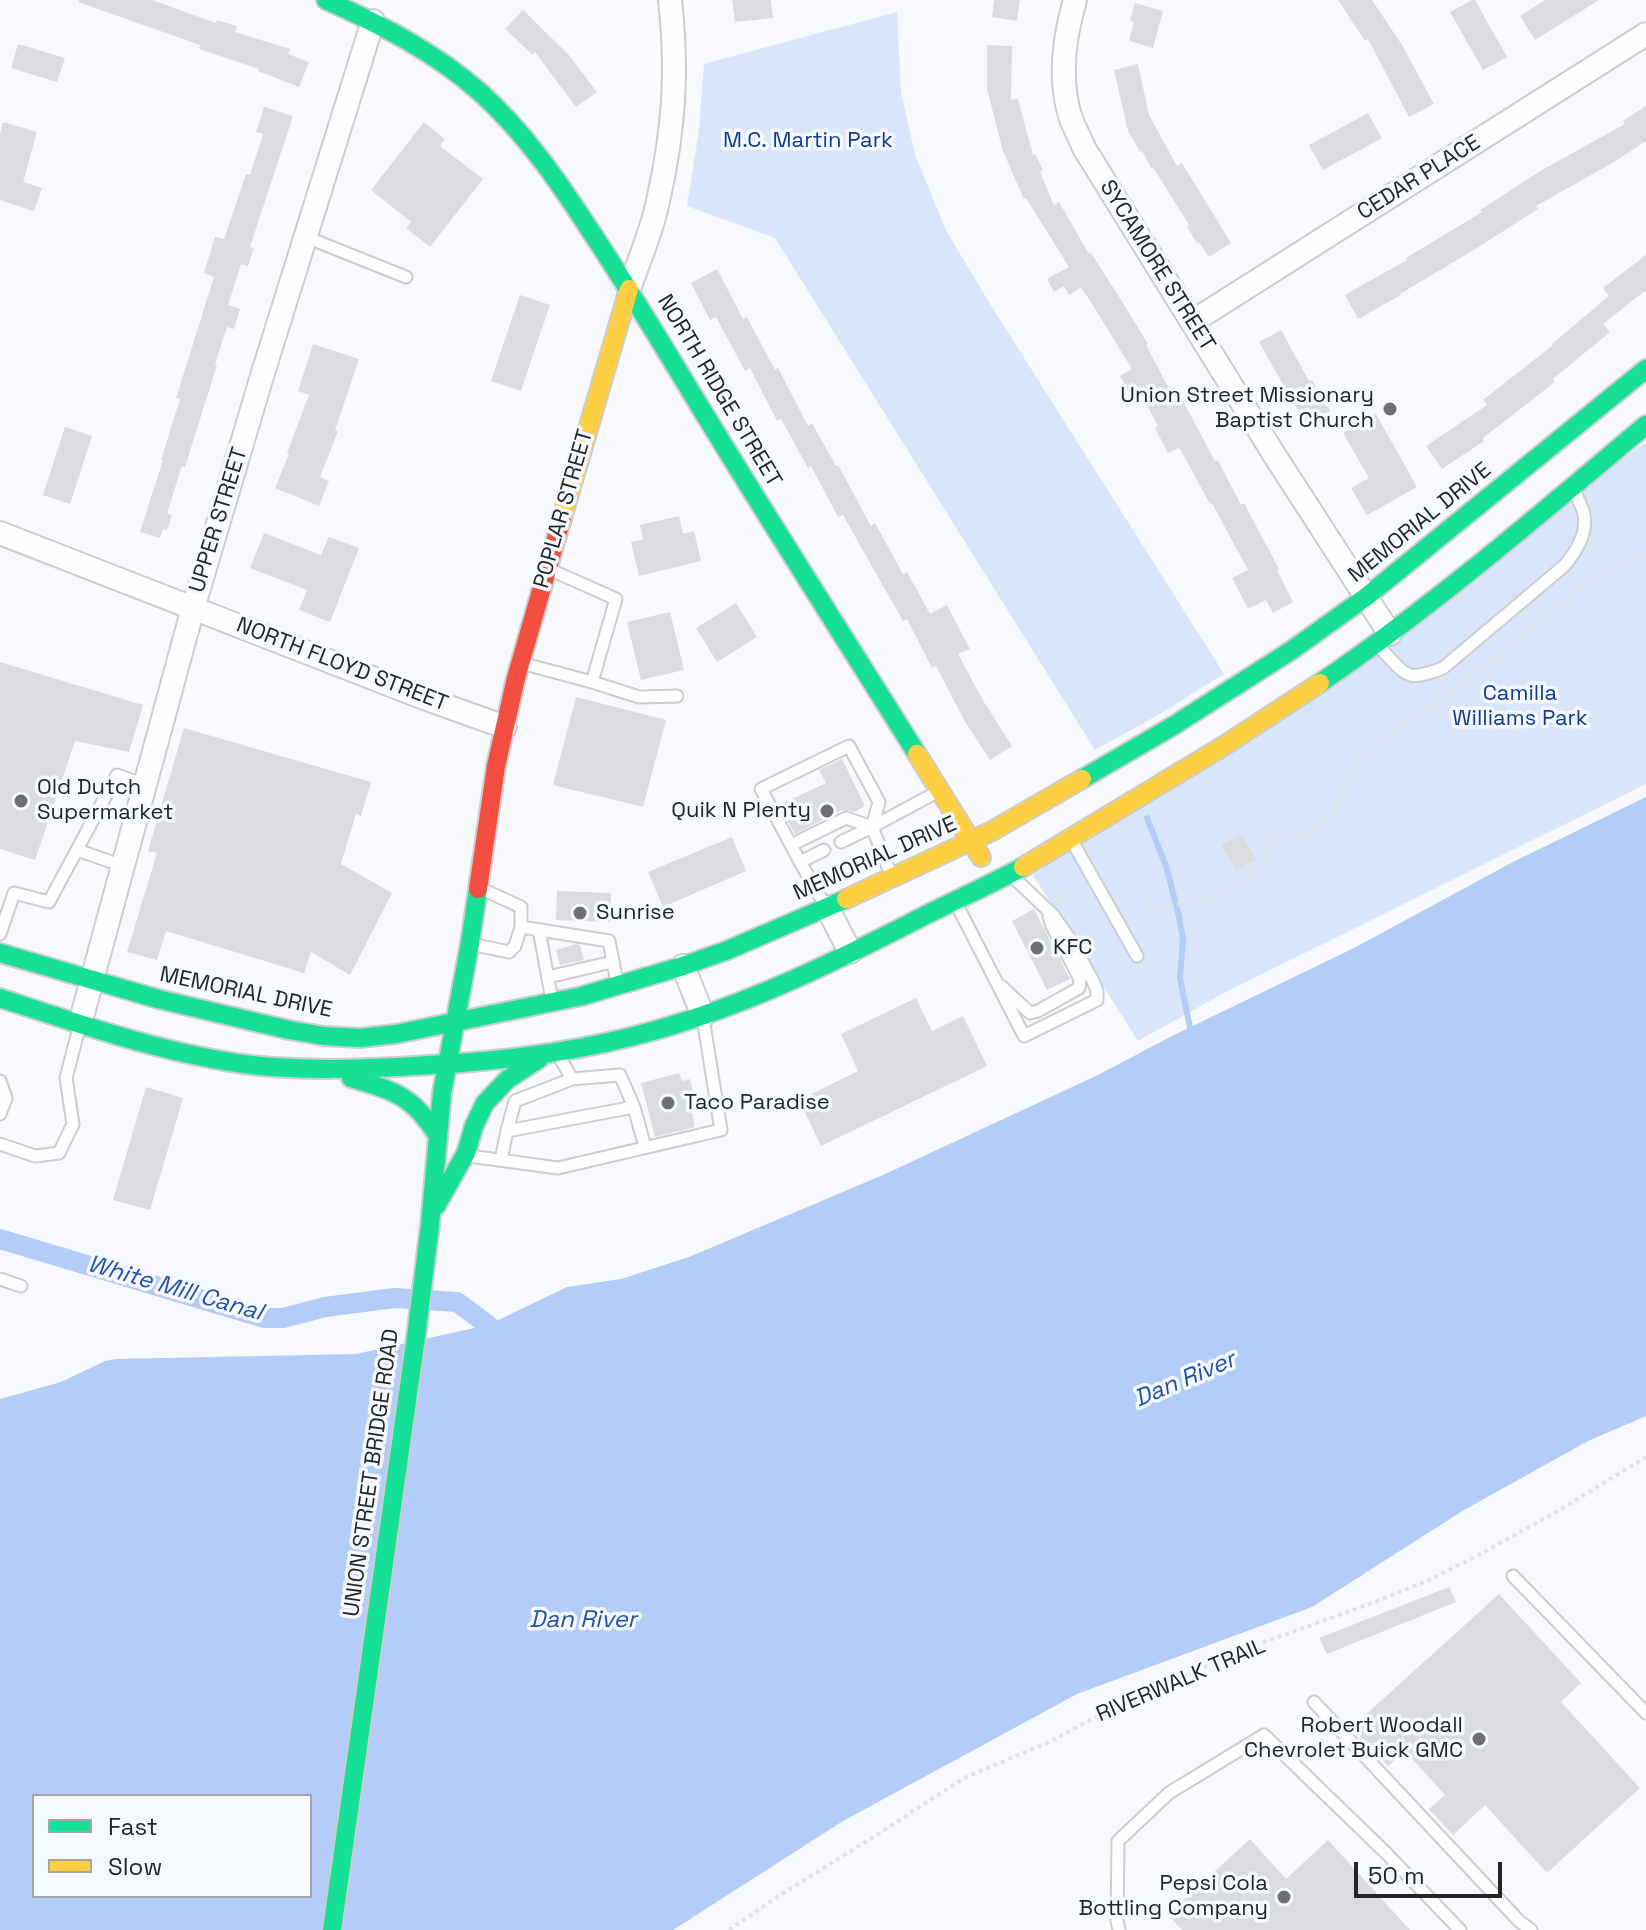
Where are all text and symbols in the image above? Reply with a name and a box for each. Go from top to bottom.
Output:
park label: M.C. Martin Park [723,128,893,154]
street label: CEDAR PLACE [1353,130,1485,226]
street label: SYCAMORE STREET [1094,176,1220,356]
street label: NORTH RIDGE STREET [651,290,787,492]
place label: Union Street Missionary Baptist Church [1120,383,1374,434]
marker: Union Street Missionary Baptist Church [1381,400,1399,418]
street label: POPLAR STREET [529,427,599,591]
street label: UPPER STREET [184,444,254,596]
street label: MEMORIAL DRIVE [1343,457,1497,589]
street label: NORTH FLOYD STREET [232,612,452,718]
park label: Camilla Williams Park [1452,681,1588,732]
place label: Old Dutch Supermarket [37,775,173,826]
marker: Old Dutch Supermarket [12,792,30,810]
place label: Quik N Plenty [671,798,811,824]
marker: Quik N Plenty [818,802,836,820]
street label: MEMORIAL DRIVE [789,811,961,907]
place label: Sunrise [596,900,675,926]
marker: Sunrise [571,904,589,922]
place label: KFC [1053,935,1092,961]
marker: KFC [1028,939,1046,957]
street label: MEMORIAL DRIVE [157,962,335,1024]
place label: Taco Paradise [684,1090,830,1116]
marker: Taco Paradise [659,1094,677,1112]
water label: White Mill Canal [84,1250,266,1328]
street label: UNION STREET BRIDGE ROAD [339,1327,405,1619]
water label: Dan River [1130,1346,1240,1414]
water label: Dan River [529,1606,637,1634]
street label: RIVERWALK TRAIL [1093,1634,1269,1728]
place label: Robert Woodall Chevrolet Buick GMC [1244,1713,1463,1764]
marker: Robert Woodall Chevrolet Buick GMC [1470,1730,1488,1748]
legend [32,1794,312,1898]
text: Fast [108,1811,158,1842]
scale bar [1358,1846,1506,1896]
text: Slow [108,1851,162,1882]
text: 50 m [1368,1860,1425,1891]
place label: Pepsi Cola Bottling Company [1078,1871,1268,1922]
marker: Pepsi Cola Bottling Company [1275,1888,1293,1906]

